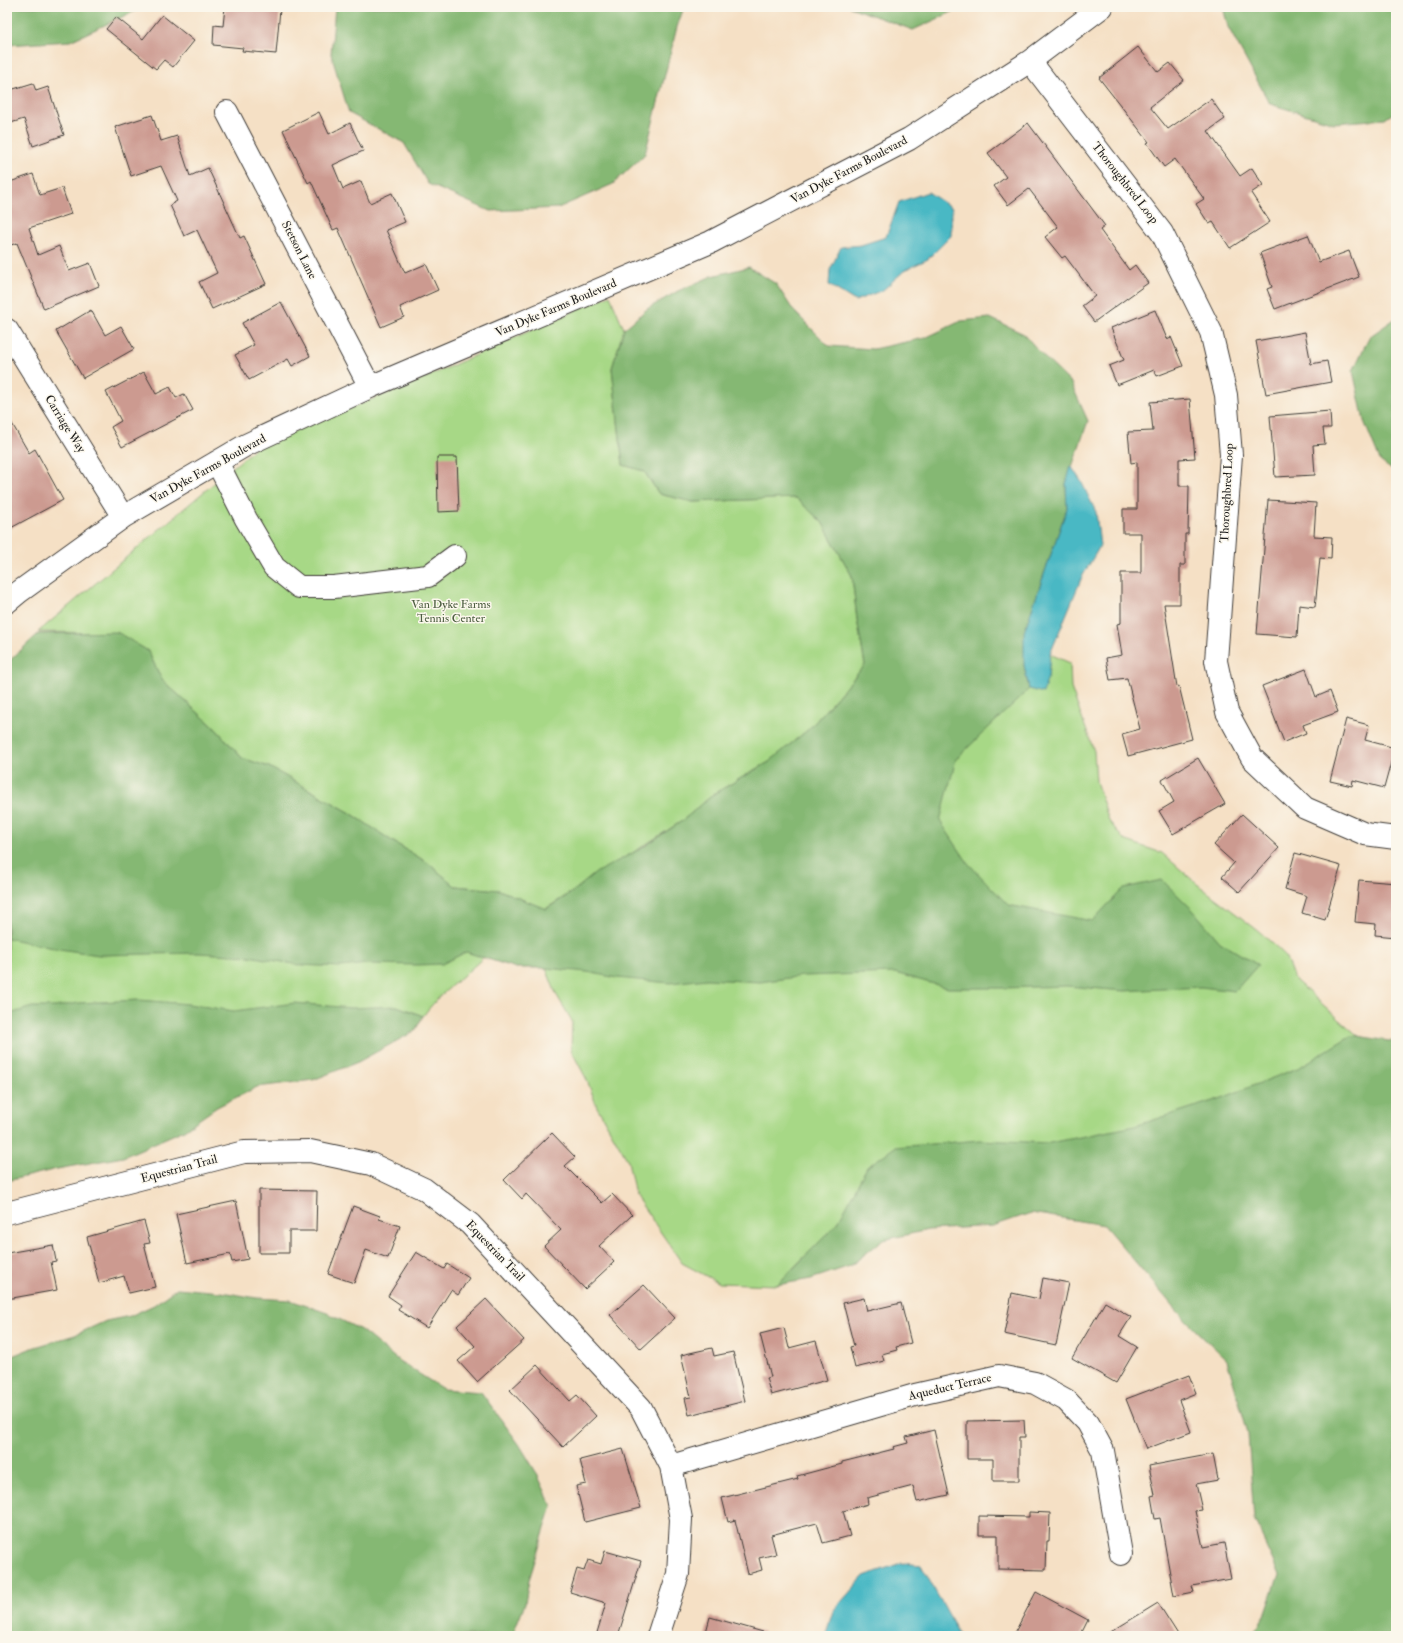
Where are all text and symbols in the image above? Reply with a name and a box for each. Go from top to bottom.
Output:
street label: Van Dyke Farms Boulevard [788,133,910,207]
street label: Thoroughbred Loop [1088,139,1162,227]
street label: Stetson Lane [278,219,320,281]
street label: Van Dyke Farms Boulevard [493,276,619,340]
street label: Carriage Way [41,392,89,456]
street label: Van Dyke Farms Boulevard [147,431,269,507]
street label: Thoroughbred Loop [1217,443,1237,543]
park label: Van Dyke Farms Tennis Center [411,597,491,626]
street label: Equestrian Trail [139,1152,219,1186]
street label: Equestrian Trail [462,1217,528,1285]
street label: Aqueduct Terrace [906,1370,993,1404]

